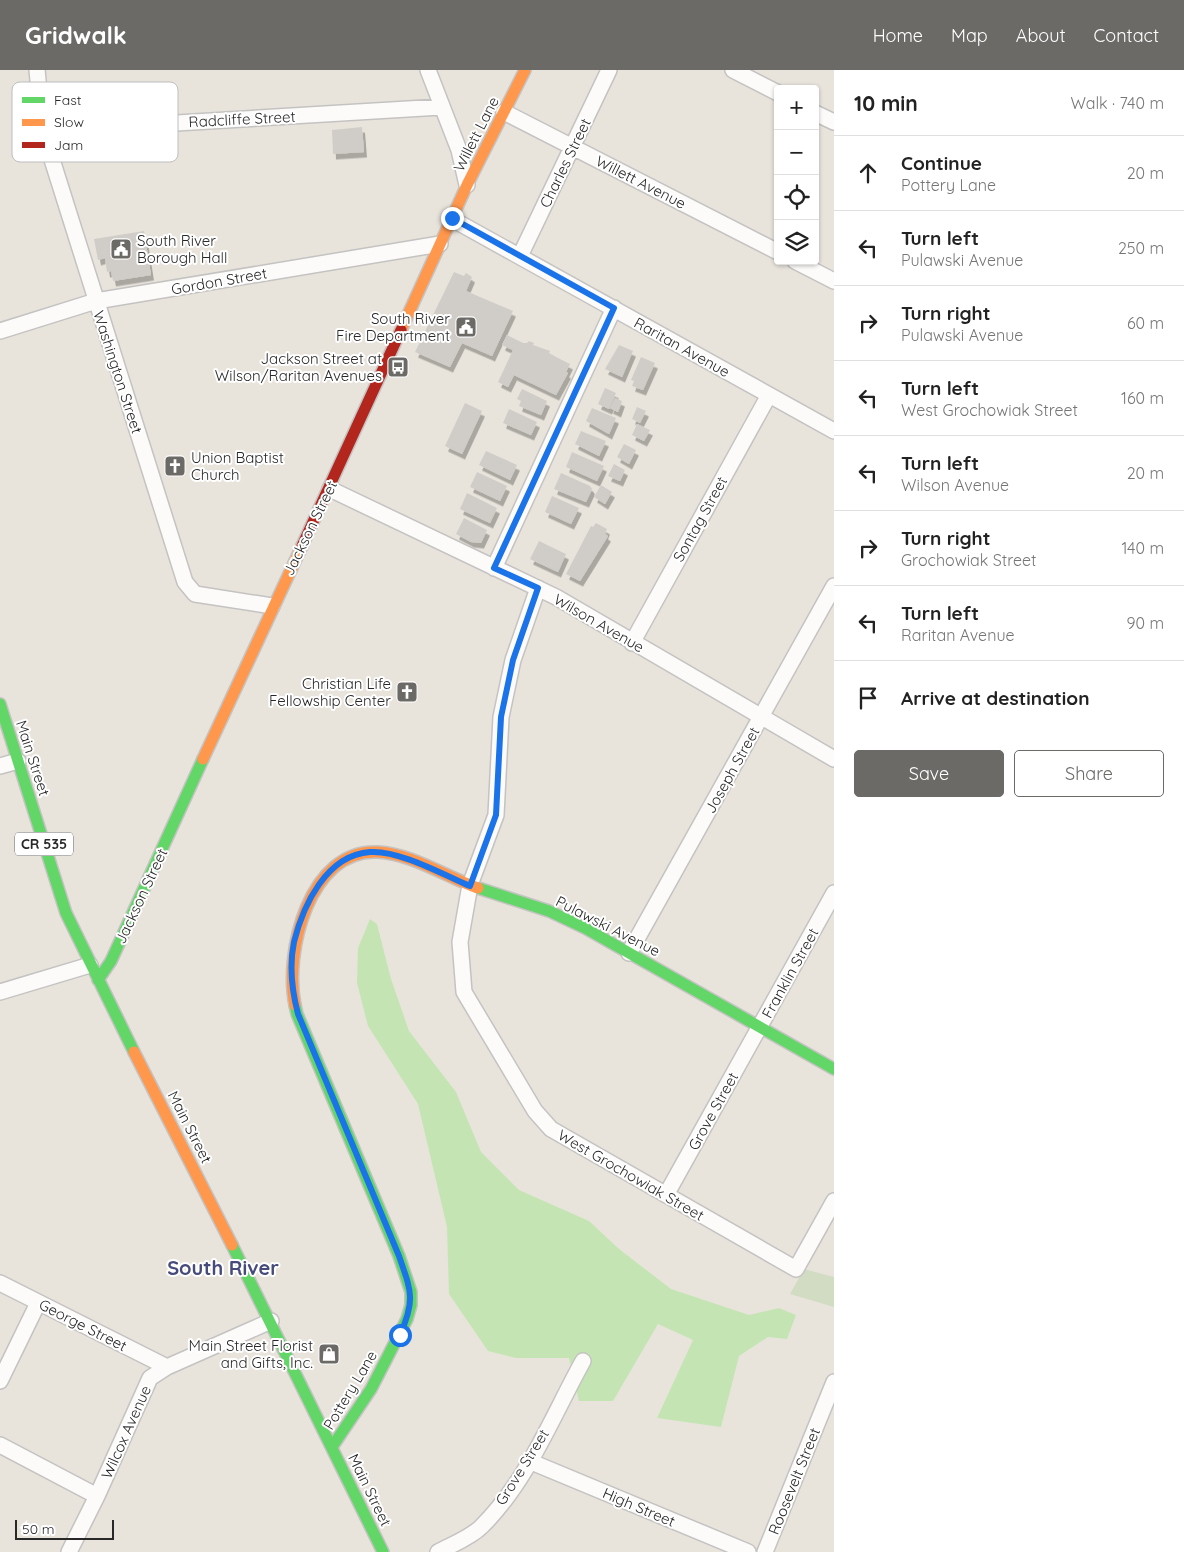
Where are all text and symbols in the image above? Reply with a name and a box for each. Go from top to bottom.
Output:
text: Gridwalk [25,20,127,50]
text: Home [873,24,923,47]
text: Map [951,24,988,47]
text: About [1016,24,1066,47]
text: Contact [1094,24,1159,47]
legend [12,82,178,162]
map controls [774,85,819,265]
button: + [774,85,819,130]
text: 10 min [854,90,918,116]
text: Fast [54,91,82,109]
street label: Willett Lane [449,93,503,175]
text: Walk · 740 m [1070,93,1164,113]
street label: Radcliffe Street [188,107,296,131]
text: Slow [54,113,84,131]
street label: Charles Street [535,115,595,211]
button: − [774,130,819,175]
text: Jam [54,136,83,154]
street label: Willett Avenue [593,151,689,213]
text: Continue [901,151,982,175]
icon: ahead [854,159,882,187]
text: 20 m [1127,163,1164,183]
button: locate [774,175,819,220]
text: Pottery Lane [901,175,996,195]
route end [441,207,464,230]
button: layers [774,220,819,265]
text: Turn left [901,226,979,250]
place label: South River Borough Hall [137,231,227,267]
icon: left [854,234,882,262]
public building icon: South River Borough Hall [109,237,133,261]
text: 250 m [1118,238,1164,258]
text: Pulawski Avenue [901,250,1023,270]
street label: Gordon Street [170,263,268,299]
text: Turn right [901,301,990,325]
street label: Washington Street [89,308,147,436]
place label: South River Fire Department [336,309,450,345]
icon: right [854,309,882,337]
street label: Raritan Avenue [631,313,733,381]
text: 60 m [1127,313,1164,333]
public building icon: South River Fire Department [454,315,478,339]
text: Pulawski Avenue [901,325,1023,345]
place label: Jackson Street at Wilson/Raritan Avenues [215,349,382,385]
bus stop icon: Jackson Street at Wilson/Raritan Avenues [386,355,410,379]
text: Turn left [901,376,979,400]
icon: left [854,384,882,412]
text: 160 m [1121,388,1164,408]
text: West Grochowiak Street [901,400,1078,420]
place label: Union Baptist Church [191,448,284,484]
text: Turn left [901,451,979,475]
church icon: Union Baptist Church [163,454,187,478]
icon: left [854,459,882,487]
text: 20 m [1127,463,1164,483]
street label: Sontag Street [669,473,731,565]
text: Wilson Avenue [901,475,1009,495]
street label: Jackson Street [279,477,341,579]
text: Turn right [901,526,990,550]
icon: right [854,534,882,562]
text: 140 m [1121,538,1164,558]
text: Grochowiak Street [901,550,1036,570]
street label: Wilson Avenue [550,589,648,657]
text: Turn left [901,601,979,625]
icon: left [854,609,882,637]
text: 90 m [1127,613,1164,633]
text: Raritan Avenue [901,625,1015,645]
place label: Christian Life Fellowship Center [269,674,391,710]
church icon: Christian Life Fellowship Center [395,680,419,704]
icon: arrive [854,684,882,712]
text: Arrive at destination [901,686,1090,710]
street label: Main Street [12,718,54,798]
street label: Joseph Street [700,723,764,817]
button: Save [854,750,1004,797]
button: Share [1014,750,1164,797]
road number: CR 535 [15,832,73,856]
street label: Jackson Street [111,845,171,947]
street label: Pulawski Avenue [553,891,663,961]
street label: Franklin Street [757,925,823,1021]
street label: Grove Street [684,1069,742,1153]
street label: Main Street [164,1088,216,1166]
street label: West Grochowiak Street [554,1125,708,1225]
district label: South River [167,1255,279,1280]
street label: George Street [36,1295,130,1355]
route start [389,1324,412,1347]
place label: Main Street Florist and Gifts, Inc. [188,1336,313,1372]
shop icon: Main Street Florist and Gifts, Inc. [317,1342,341,1366]
street label: Pottery Lane [319,1347,381,1433]
street label: Wilcox Avenue [97,1382,155,1482]
street label: Grove Street [491,1425,553,1509]
street label: Roosevelt Street [764,1425,824,1537]
street label: Main Street [344,1451,396,1529]
street label: High Street [600,1483,678,1531]
scale bar [15,1517,114,1540]
text: 50 m [22,1520,55,1538]

